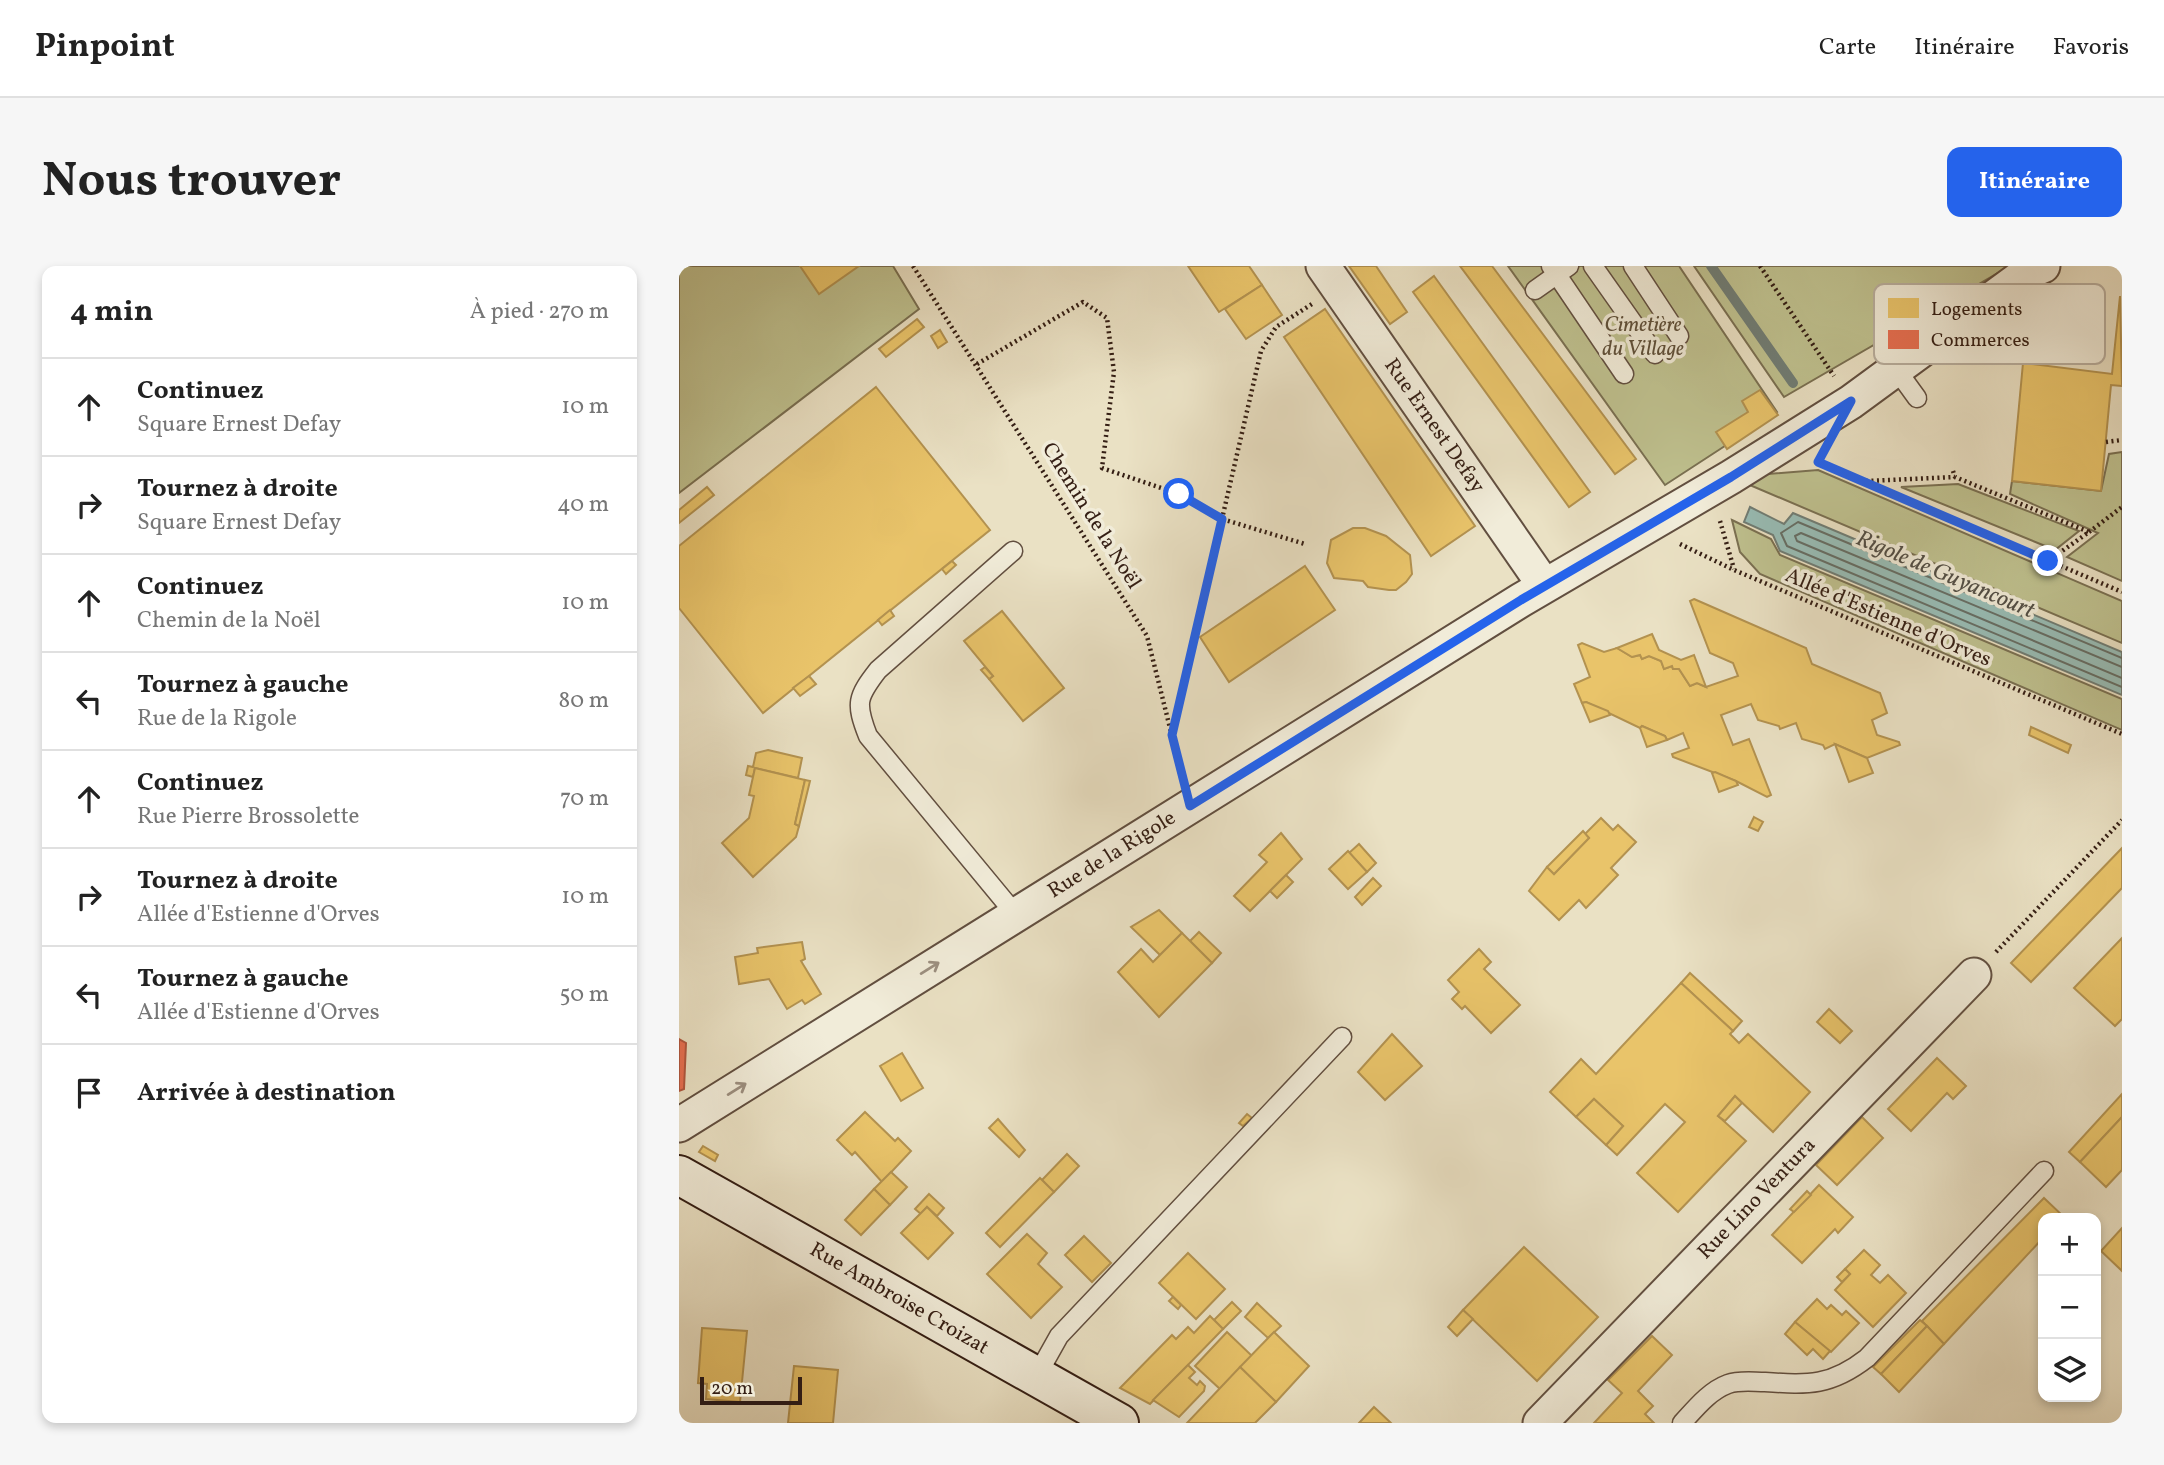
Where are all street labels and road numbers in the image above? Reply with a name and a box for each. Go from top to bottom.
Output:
street label: Rue Ernest Defay [1377,353,1492,500]
street label: Chemin de la Noël [1034,437,1148,595]
street label: Allée d'Estienne d'Orves [1780,561,1996,675]
street label: Rue de la Rigole [1042,804,1182,906]
street label: Rue Lino Ventura [1691,1132,1823,1266]
street label: Rue Ambroise Croizat [804,1236,994,1362]

